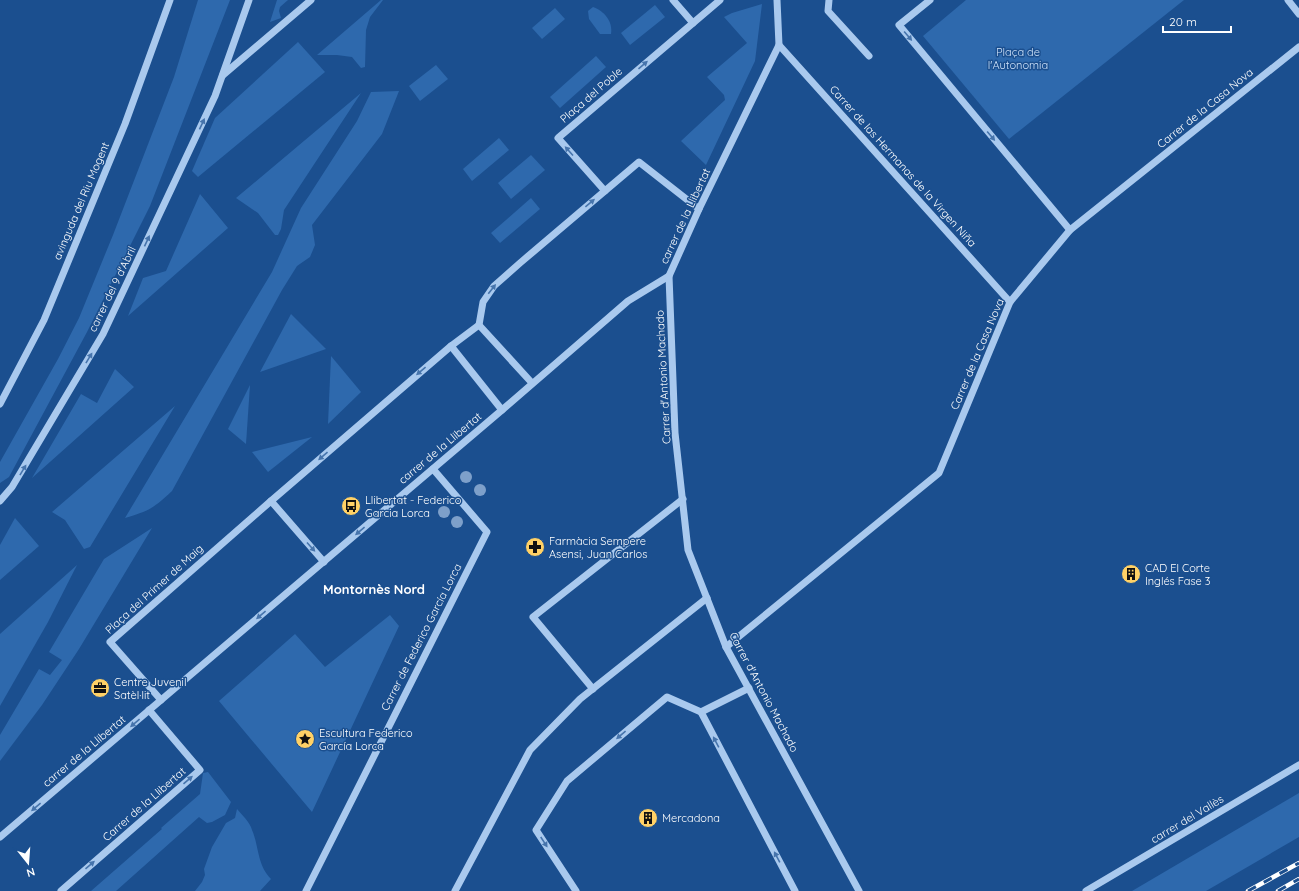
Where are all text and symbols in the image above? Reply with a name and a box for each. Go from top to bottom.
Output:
scale bar [1163,8,1231,34]
text: 20 m [1169,14,1197,29]
one-way arrow [903,30,912,41]
park label: Plaça de l'Autonomia [988,45,1048,72]
one-way arrow [638,61,649,70]
street label: Plaça del Poble [557,64,625,126]
street label: Carrer de la Casa Nova [1154,65,1256,151]
street label: Carrer de las Hermanas de la Virgen Niña [827,82,979,250]
one-way arrow [199,118,205,129]
one-way arrow [987,130,996,141]
street label: avinguda del Riu Mogent [50,140,112,262]
one-way arrow [565,146,574,157]
street label: carrer de la Llibertat [657,166,713,266]
one-way arrow [584,199,595,208]
one-way arrow [144,236,150,247]
street label: carrer del 9 d'Abril [85,244,139,334]
one-way arrow [488,284,497,295]
street label: Carrer de la Casa Nova [947,296,1007,412]
street label: Carrer d'Antonio Machado [652,309,674,444]
one-way arrow [85,353,93,363]
one-way arrow [416,367,427,376]
street label: carrer de la Llibertat [396,409,485,487]
one-way arrow [317,451,328,460]
one-way arrow [19,464,26,476]
place label: Llibertat - Federico Garcia Lorca [365,493,462,520]
bus stop icon: Llibertat - Federico Garcia Lorca [340,495,362,517]
one-way arrow [355,526,366,535]
place label: Farmàcia Sempere Asensi, Juan Carlos [549,534,647,561]
pharmacy icon: Farmàcia Sempere Asensi, Juan Carlos [524,536,546,558]
street label: Plaça del Primer de Maig [102,541,206,637]
one-way arrow [306,542,315,552]
street label: Carrer de Federico García Lorca [378,561,464,713]
place label: CAD El Corte Inglés Fase 3 [1145,561,1211,588]
building icon: CAD El Corte Inglés Fase 3 [1120,563,1142,585]
district label: Montornès Nord [323,581,425,597]
one-way arrow [257,610,266,619]
street label: Carrer d'Antonio Machado [726,629,802,755]
place label: Centre Juvenil Satèl·lit [114,675,186,702]
office icon: Centre Juvenil Satèl·lit [89,677,111,699]
street label: carrer de la Llibertat [40,712,129,790]
one-way arrow [129,718,140,727]
place label: Escultura Federico García Lorca [319,726,413,753]
place icon: Escultura Federico García Lorca [294,728,316,750]
one-way arrow [616,731,627,740]
one-way arrow [713,736,720,747]
street label: Carrer de la Llibertat [100,764,189,844]
one-way arrow [183,775,194,784]
street label: carrer del Vallès [1148,792,1226,846]
one-way arrow [30,802,41,811]
building icon: Mercadona [637,807,659,829]
place label: Mercadona [662,811,720,825]
one-way arrow [541,836,548,848]
north arrow [8,843,48,883]
one-way arrow [774,851,780,862]
one-way arrow [85,861,96,870]
text: N [25,865,37,880]

